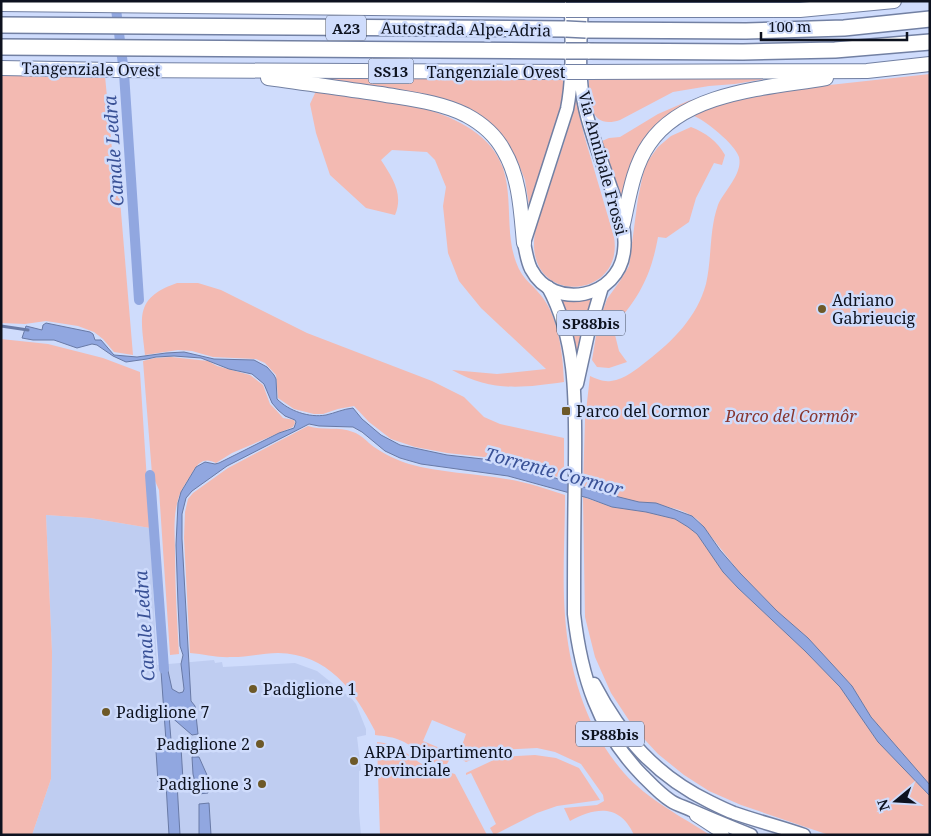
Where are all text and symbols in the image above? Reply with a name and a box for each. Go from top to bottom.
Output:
scale bar [761,10,907,42]
road number: A23 [326,15,366,40]
text: 100 m [768,16,811,36]
street label: Autostrada Alpe-Adria [381,17,551,41]
street label: Tangenziale Ovest [21,57,161,81]
road number: SS13 [368,58,414,84]
street label: Tangenziale Ovest [427,61,566,83]
street label: Via Annibale Frossi [573,88,633,238]
water label: Canale Ledra [97,94,129,207]
place label: Adriano Gabrieucig [832,289,916,329]
marker: Adriano Gabrieucig [816,303,828,315]
road number: SP88bis [557,310,625,336]
place label: Parco del Cormor [576,400,710,422]
marker: Parco del Cormor [560,405,572,417]
park label: Parco del Cormôr [724,405,857,427]
water label: Torrente Cormor [482,441,626,501]
water label: Canale Ledra [128,569,160,682]
place label: Padiglione 1 [263,678,357,700]
marker: Padiglione 1 [247,683,259,695]
place label: Padiglione 7 [116,701,210,723]
marker: Padiglione 7 [100,706,112,718]
road number: SP88bis [576,722,644,746]
place label: Padiglione 2 [156,733,250,755]
marker: Padiglione 2 [254,738,266,750]
place label: ARPA Dipartimento Provinciale [364,741,513,781]
marker: ARPA Dipartimento Provinciale [348,755,360,767]
place label: Padiglione 3 [158,773,252,795]
north arrow [871,776,921,826]
marker: Padiglione 3 [256,778,268,790]
text: N [872,797,894,813]

